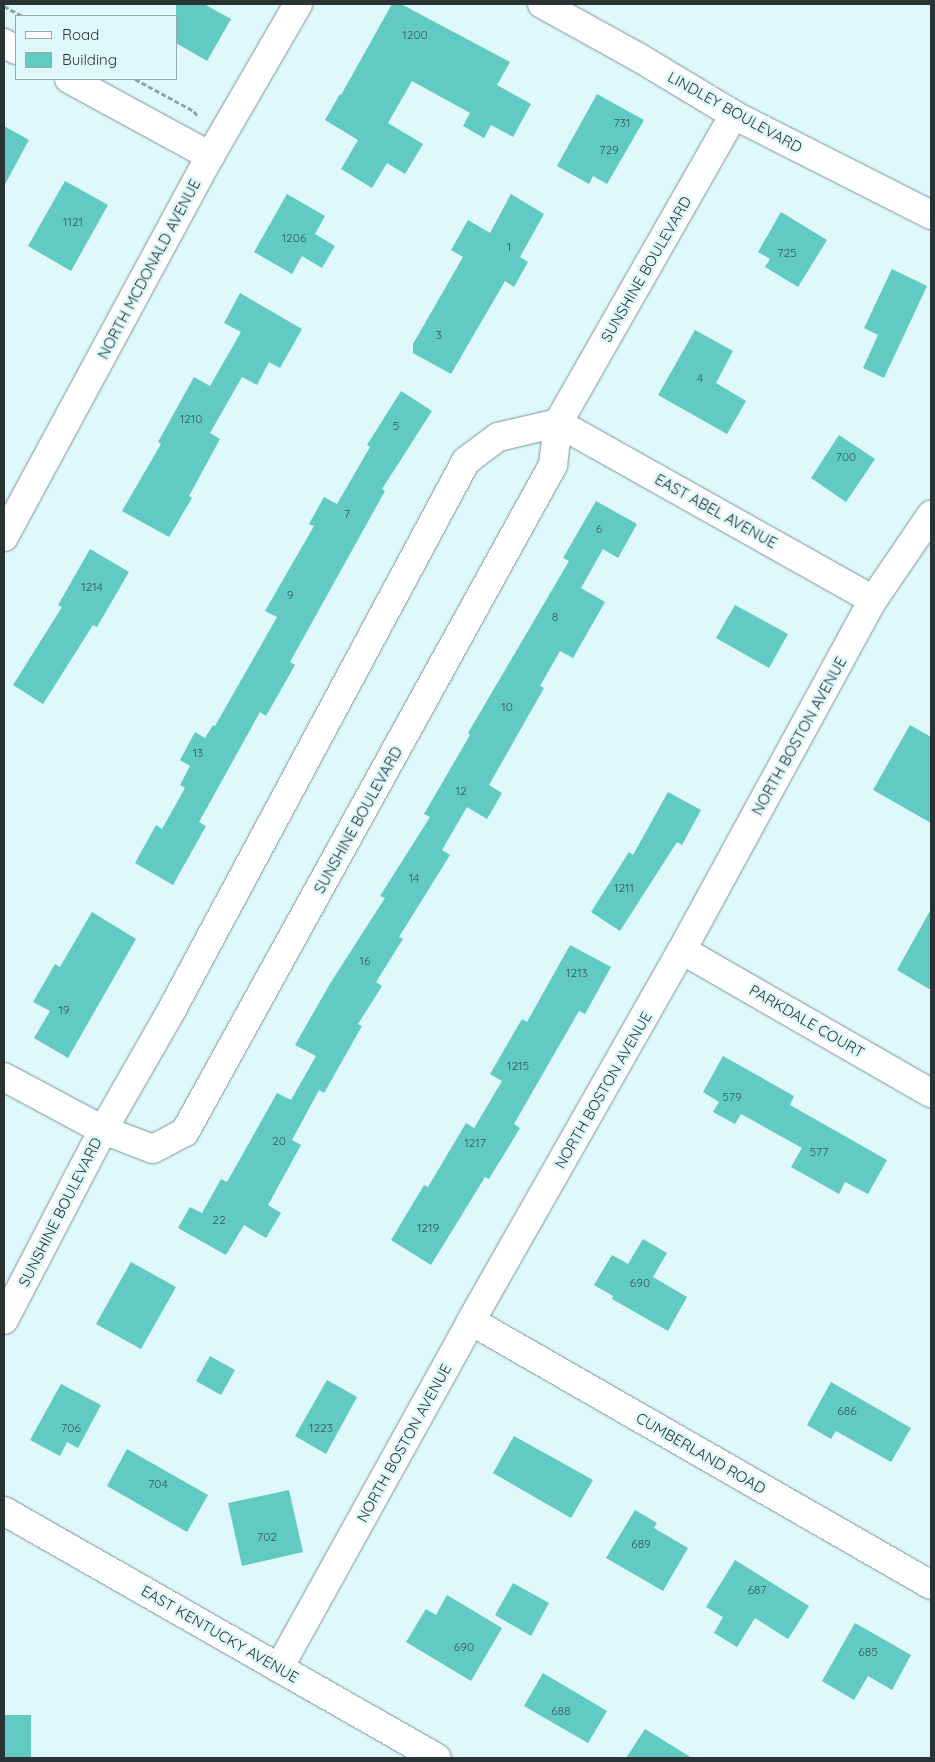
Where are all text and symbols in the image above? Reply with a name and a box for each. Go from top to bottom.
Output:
legend [15,15,178,80]
text: Road [62,25,99,44]
house number: 1200 [402,28,428,42]
text: Building [62,50,117,69]
street label: LINDLEY BOULEVARD [665,68,805,156]
house number: 731 [614,116,630,130]
house number: 729 [599,143,619,157]
street label: NORTH MCDONALD AVENUE [94,176,204,362]
street label: SUNSHINE BOULEVARD [597,193,695,345]
house number: 1121 [63,215,83,229]
house number: 1206 [282,231,306,245]
house number: 1 [507,240,511,254]
house number: 725 [777,246,797,260]
house number: 3 [436,328,442,342]
house number: 4 [697,371,703,385]
house number: 1210 [180,412,202,426]
house number: 5 [393,419,399,433]
house number: 700 [836,450,856,464]
street label: EAST ABEL AVENUE [652,470,780,552]
house number: 7 [344,507,350,521]
house number: 6 [596,522,602,536]
house number: 1214 [81,580,103,594]
house number: 9 [287,588,293,602]
house number: 8 [552,610,558,624]
street label: NORTH BOSTON AVENUE [748,654,850,818]
house number: 10 [501,700,513,714]
street label: SUNSHINE BOULEVARD [310,743,406,897]
house number: 13 [193,746,203,760]
house number: 12 [455,784,467,798]
house number: 14 [409,871,419,885]
house number: 1211 [614,881,634,895]
house number: 16 [360,954,370,968]
house number: 1213 [566,966,588,980]
street label: PARKDALE COURT [746,981,868,1061]
house number: 19 [58,1003,70,1017]
street label: NORTH BOSTON AVENUE [551,1008,655,1172]
house number: 1215 [507,1059,529,1073]
house number: 579 [722,1090,742,1104]
street label: SUNSHINE BOULEVARD [15,1134,105,1290]
house number: 20 [272,1134,286,1148]
house number: 1217 [464,1136,486,1150]
house number: 577 [810,1145,828,1159]
house number: 22 [212,1213,226,1227]
house number: 1219 [417,1221,439,1235]
house number: 690 [630,1276,650,1290]
street label: NORTH BOSTON AVENUE [353,1361,455,1525]
house number: 686 [837,1404,857,1418]
street label: CUMBERLAND ROAD [633,1409,769,1497]
house number: 706 [61,1421,81,1435]
house number: 1223 [309,1421,333,1435]
house number: 704 [148,1477,168,1491]
house number: 702 [257,1530,277,1544]
house number: 689 [631,1537,651,1551]
street label: EAST KENTUCKY AVENUE [138,1582,302,1686]
house number: 687 [748,1583,766,1597]
house number: 690 [454,1640,474,1654]
house number: 685 [858,1645,878,1659]
house number: 688 [551,1704,571,1718]

